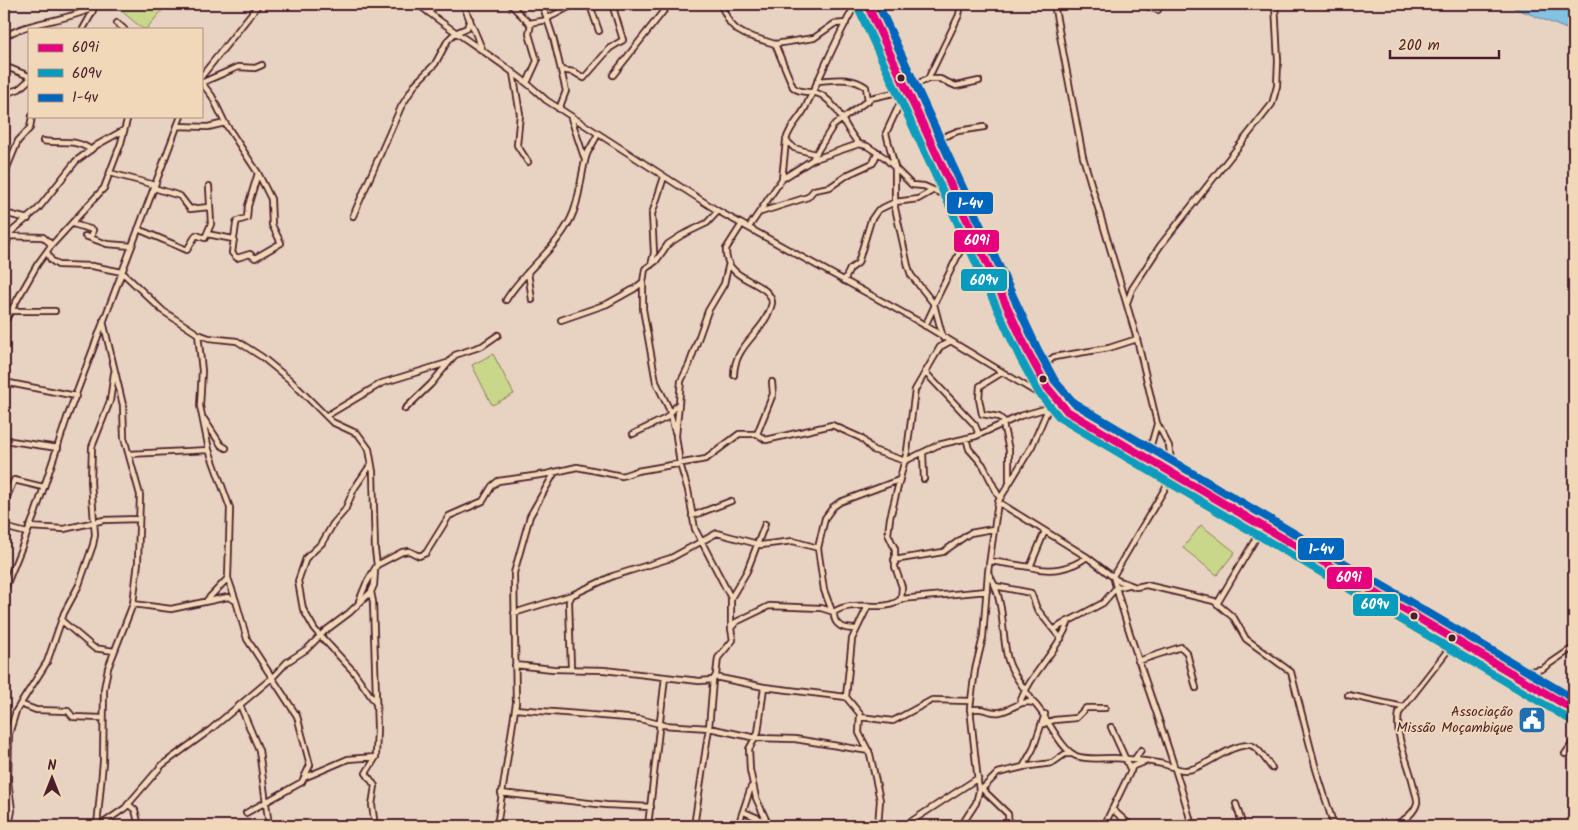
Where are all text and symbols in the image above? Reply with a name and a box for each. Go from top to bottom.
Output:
legend [28,28,202,118]
scale bar [1390,28,1499,60]
text: 200 m [1398,34,1440,58]
text: 609i [72,36,100,60]
text: 609v [72,62,102,86]
unlabelled marker [896,73,906,83]
text: 1-4v [72,86,99,110]
line badge: 1-4v [946,191,994,215]
text: 1-4v [957,193,984,215]
line badge: 609i [953,229,1000,253]
text: 609i [964,230,990,252]
line badge: 609v [960,268,1008,292]
text: 609v [970,270,999,292]
unlabelled marker [1038,374,1048,384]
line badge: 1-4v [1297,537,1345,561]
text: 1-4v [1308,539,1335,561]
line badge: 609i [1326,566,1373,590]
text: 609i [1336,567,1362,589]
line badge: 609v [1352,593,1399,617]
text: 609v [1361,594,1390,616]
unlabelled marker [1409,611,1419,621]
unlabelled marker [1447,633,1457,643]
place label: Associação Missão Moçambique [1396,701,1514,739]
public building icon: Associação Missão Moçambique [1517,705,1547,735]
north arrow [28,752,78,802]
text: N [48,755,57,777]

